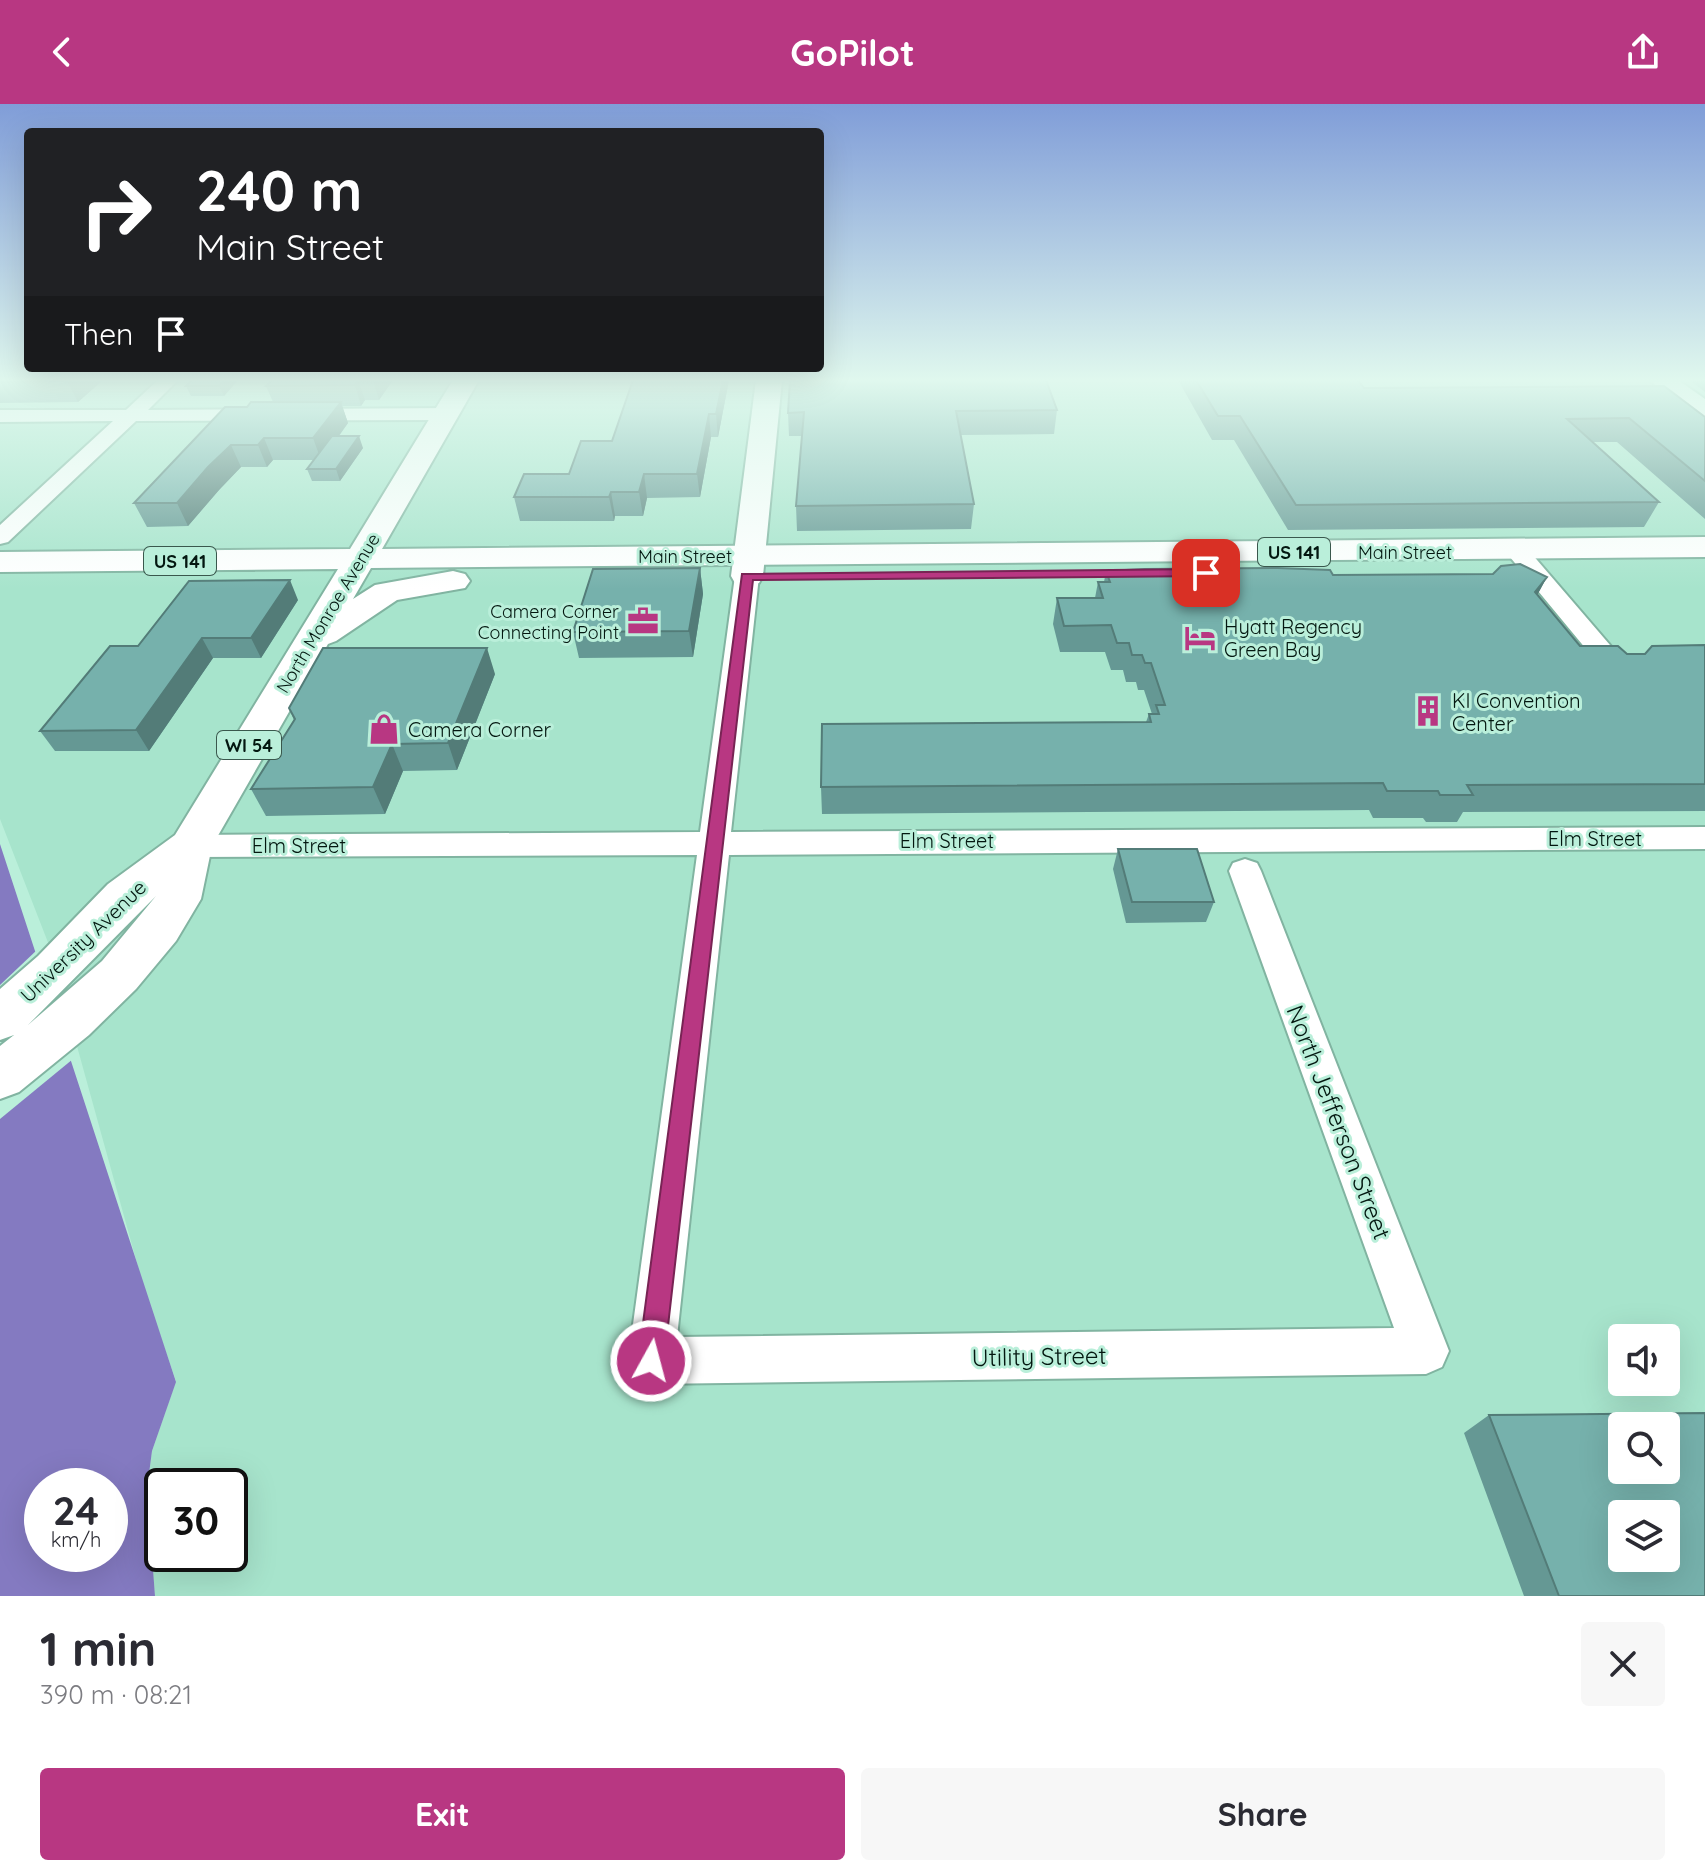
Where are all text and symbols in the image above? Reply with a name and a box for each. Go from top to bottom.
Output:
icon: back [40,30,84,74]
text: GoPilot [790,30,915,75]
icon: share [1621,30,1665,74]
text: 240 m [196,155,363,225]
icon: right [64,160,168,264]
text: Main Street [196,224,384,269]
icon: arrive [149,312,193,356]
text: Then [64,315,133,353]
street label: North Monroe Avenue [271,529,385,697]
road number: US 141 [1258,538,1330,566]
pin [1172,539,1240,607]
street label: Main Street [1358,541,1452,564]
street label: Main Street [638,545,732,568]
road number: US 141 [144,547,216,575]
icon: arrive [1184,551,1228,595]
place label: Camera Corner Connecting Point [478,600,619,644]
office icon: Camera Corner Connecting Point [626,604,660,638]
place label: Hyatt Regency Green Bay [1224,614,1362,662]
hotel icon: Hyatt Regency Green Bay [1183,621,1217,655]
place label: KI Convention Center [1452,688,1581,736]
building icon: KI Convention Center [1411,694,1445,728]
shop icon: Camera Corner [367,712,401,746]
place label: Camera Corner [408,717,551,742]
road number: WI 54 [217,731,281,759]
street label: Elm Street [1548,826,1642,851]
street label: Elm Street [900,828,994,853]
street label: Elm Street [252,833,346,858]
street label: University Avenue [15,875,151,1007]
street label: North Jefferson Street [1280,1001,1398,1243]
position arrow [609,1319,693,1403]
map controls [1608,1324,1680,1572]
button: sound [1608,1324,1680,1396]
street label: Utility Street [971,1340,1107,1372]
button: search [1608,1412,1680,1484]
speed limit sign: 30 [144,1468,248,1572]
text: 24 [53,1485,99,1535]
button: layers [1608,1500,1680,1572]
text: km/h [51,1527,101,1552]
text: 1 min [40,1618,156,1678]
button: close [1581,1622,1665,1706]
text: 390 m · 08:21 [40,1678,192,1711]
button: Exit [40,1768,845,1860]
button: Share [861,1768,1665,1860]

